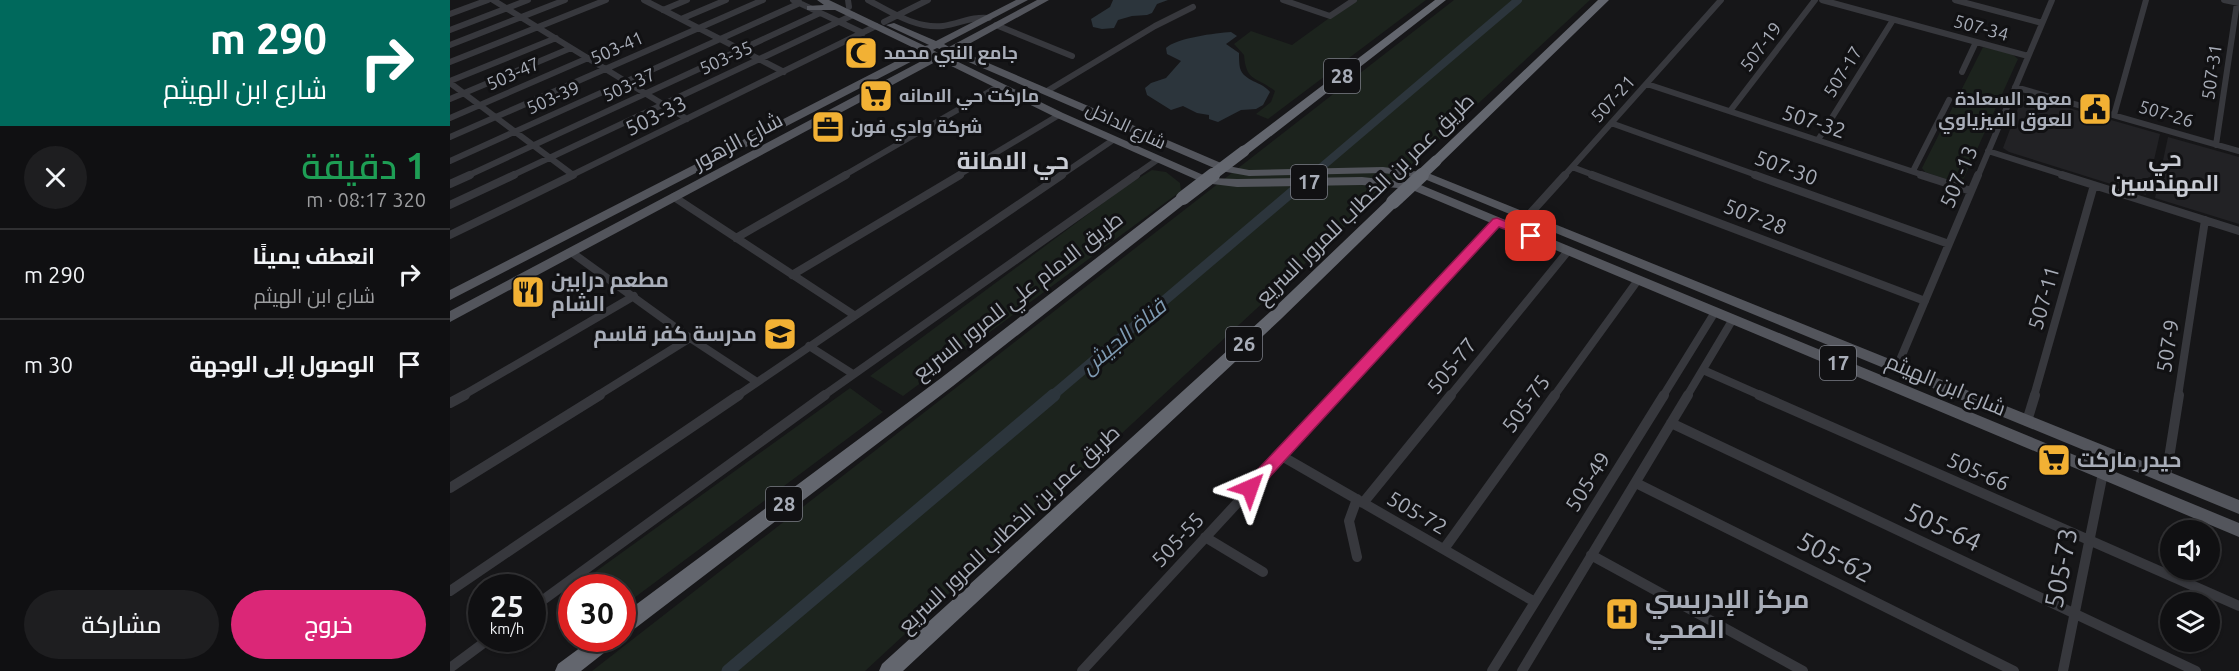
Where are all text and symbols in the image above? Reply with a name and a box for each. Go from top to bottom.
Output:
street label: 507-34 [1952,10,2011,44]
text: 290 m [210,15,327,62]
street label: 507-19 [1735,18,1785,75]
icon: right [348,24,426,102]
street label: 503-41 [587,27,646,68]
mosque icon: جامع النبي محمد [843,35,879,71]
street label: 503-35 [696,36,755,78]
place label: جامع النبي محمد [884,42,1018,68]
street label: 507-17 [1819,42,1865,101]
street label: 507-31 [2197,43,2225,101]
street label: 503-47 [483,53,542,94]
road number: 28 [1324,59,1360,93]
street label: 503-37 [599,63,658,105]
street label: 507-21 [1586,71,1638,126]
text: شارع ابن الهيثم [163,74,327,104]
street label: 503-39 [523,77,582,118]
supermarket icon: ماركت حي الامانه [858,78,894,114]
place label: ماركت حي الامانه [899,85,1039,111]
street label: طريق عمر بن الخطاب للمرور السريع [1250,88,1480,311]
place label: معهد السعادة للعوق الفيزياوي [1938,88,2072,134]
street label: 503-33 [621,90,690,140]
public building icon: معهد السعادة للعوق الفيزياوي [2077,91,2113,127]
street label: 507-26 [2137,96,2196,130]
street label: شارع الداخل [1082,98,1170,155]
street label: 507-32 [1780,100,1849,143]
street label: شارع الزهور [688,107,788,177]
office icon: شركة وادي فون [810,109,846,145]
place label: شركة وادي فون [851,116,982,141]
street label: 507-13 [1934,142,1982,211]
text: 1 دقيقة [301,145,426,186]
street label: 507-30 [1752,145,1821,190]
district label: حي المهندسين [2111,145,2219,197]
button: close [24,146,87,209]
district label: حي الامانة [957,147,1069,180]
road number: 17 [1291,165,1327,199]
text: 320 m · 08:17 [306,188,426,211]
street label: 507-28 [1721,193,1790,239]
street label: طريق الامام علي للمرور السريع [908,206,1130,388]
pin [1505,210,1556,261]
icon: arrive [1514,219,1547,252]
text: انعطف يمينًا [253,243,375,268]
icon: right [393,258,426,291]
text: 290 m [24,262,85,287]
street label: 507-11 [2023,263,2064,332]
place label: مطعم درابين الشام [551,267,669,318]
restaurant icon: مطعم درابين الشام [510,274,546,310]
text: شارع ابن الهيثم [253,284,375,307]
water label: قناة الجيش [1075,292,1173,380]
school or university icon: مدرسة كفر قاسم [762,316,798,352]
street label: 507-9 [2151,318,2183,374]
place label: مدرسة كفر قاسم [593,321,757,348]
road number: 26 [1226,327,1262,361]
street label: 505-77 [1421,332,1481,398]
road number: 17 [1820,346,1856,380]
icon: arrive [393,348,426,381]
street label: شارع ابن الهيثم [1882,348,2010,423]
text: الوصول إلى الوجهة [189,351,375,376]
text: 30 m [24,352,73,377]
street label: 505-75 [1496,370,1554,437]
street label: طريق عمر بن الخطاب للمرور السريع [893,419,1126,639]
supermarket icon: حيدر ماركت [2036,442,2072,478]
street label: 505-49 [1560,447,1615,516]
street label: 505-66 [1944,447,2013,495]
place label: حيدر ماركت [2077,447,2181,472]
position arrow [1218,456,1282,520]
street label: 505-72 [1383,485,1452,539]
road number: 28 [766,487,802,521]
street label: 505-64 [1900,496,1986,557]
street label: 505-55 [1146,507,1208,571]
map controls [2160,520,2220,652]
button: sound [2160,520,2220,580]
street label: 505-62 [1793,525,1878,588]
street label: 505-73 [2039,525,2082,610]
speed limit sign: 30 [558,574,636,652]
place label: مركز الإدريسي الصحي [1645,584,1809,650]
text: 25 [490,589,524,623]
button: مشاركة [24,590,219,659]
button: خروج [231,590,426,659]
button: layers [2160,592,2220,652]
hospital icon: مركز الإدريسي الصحي [1604,596,1640,632]
text: km/h [490,620,524,637]

